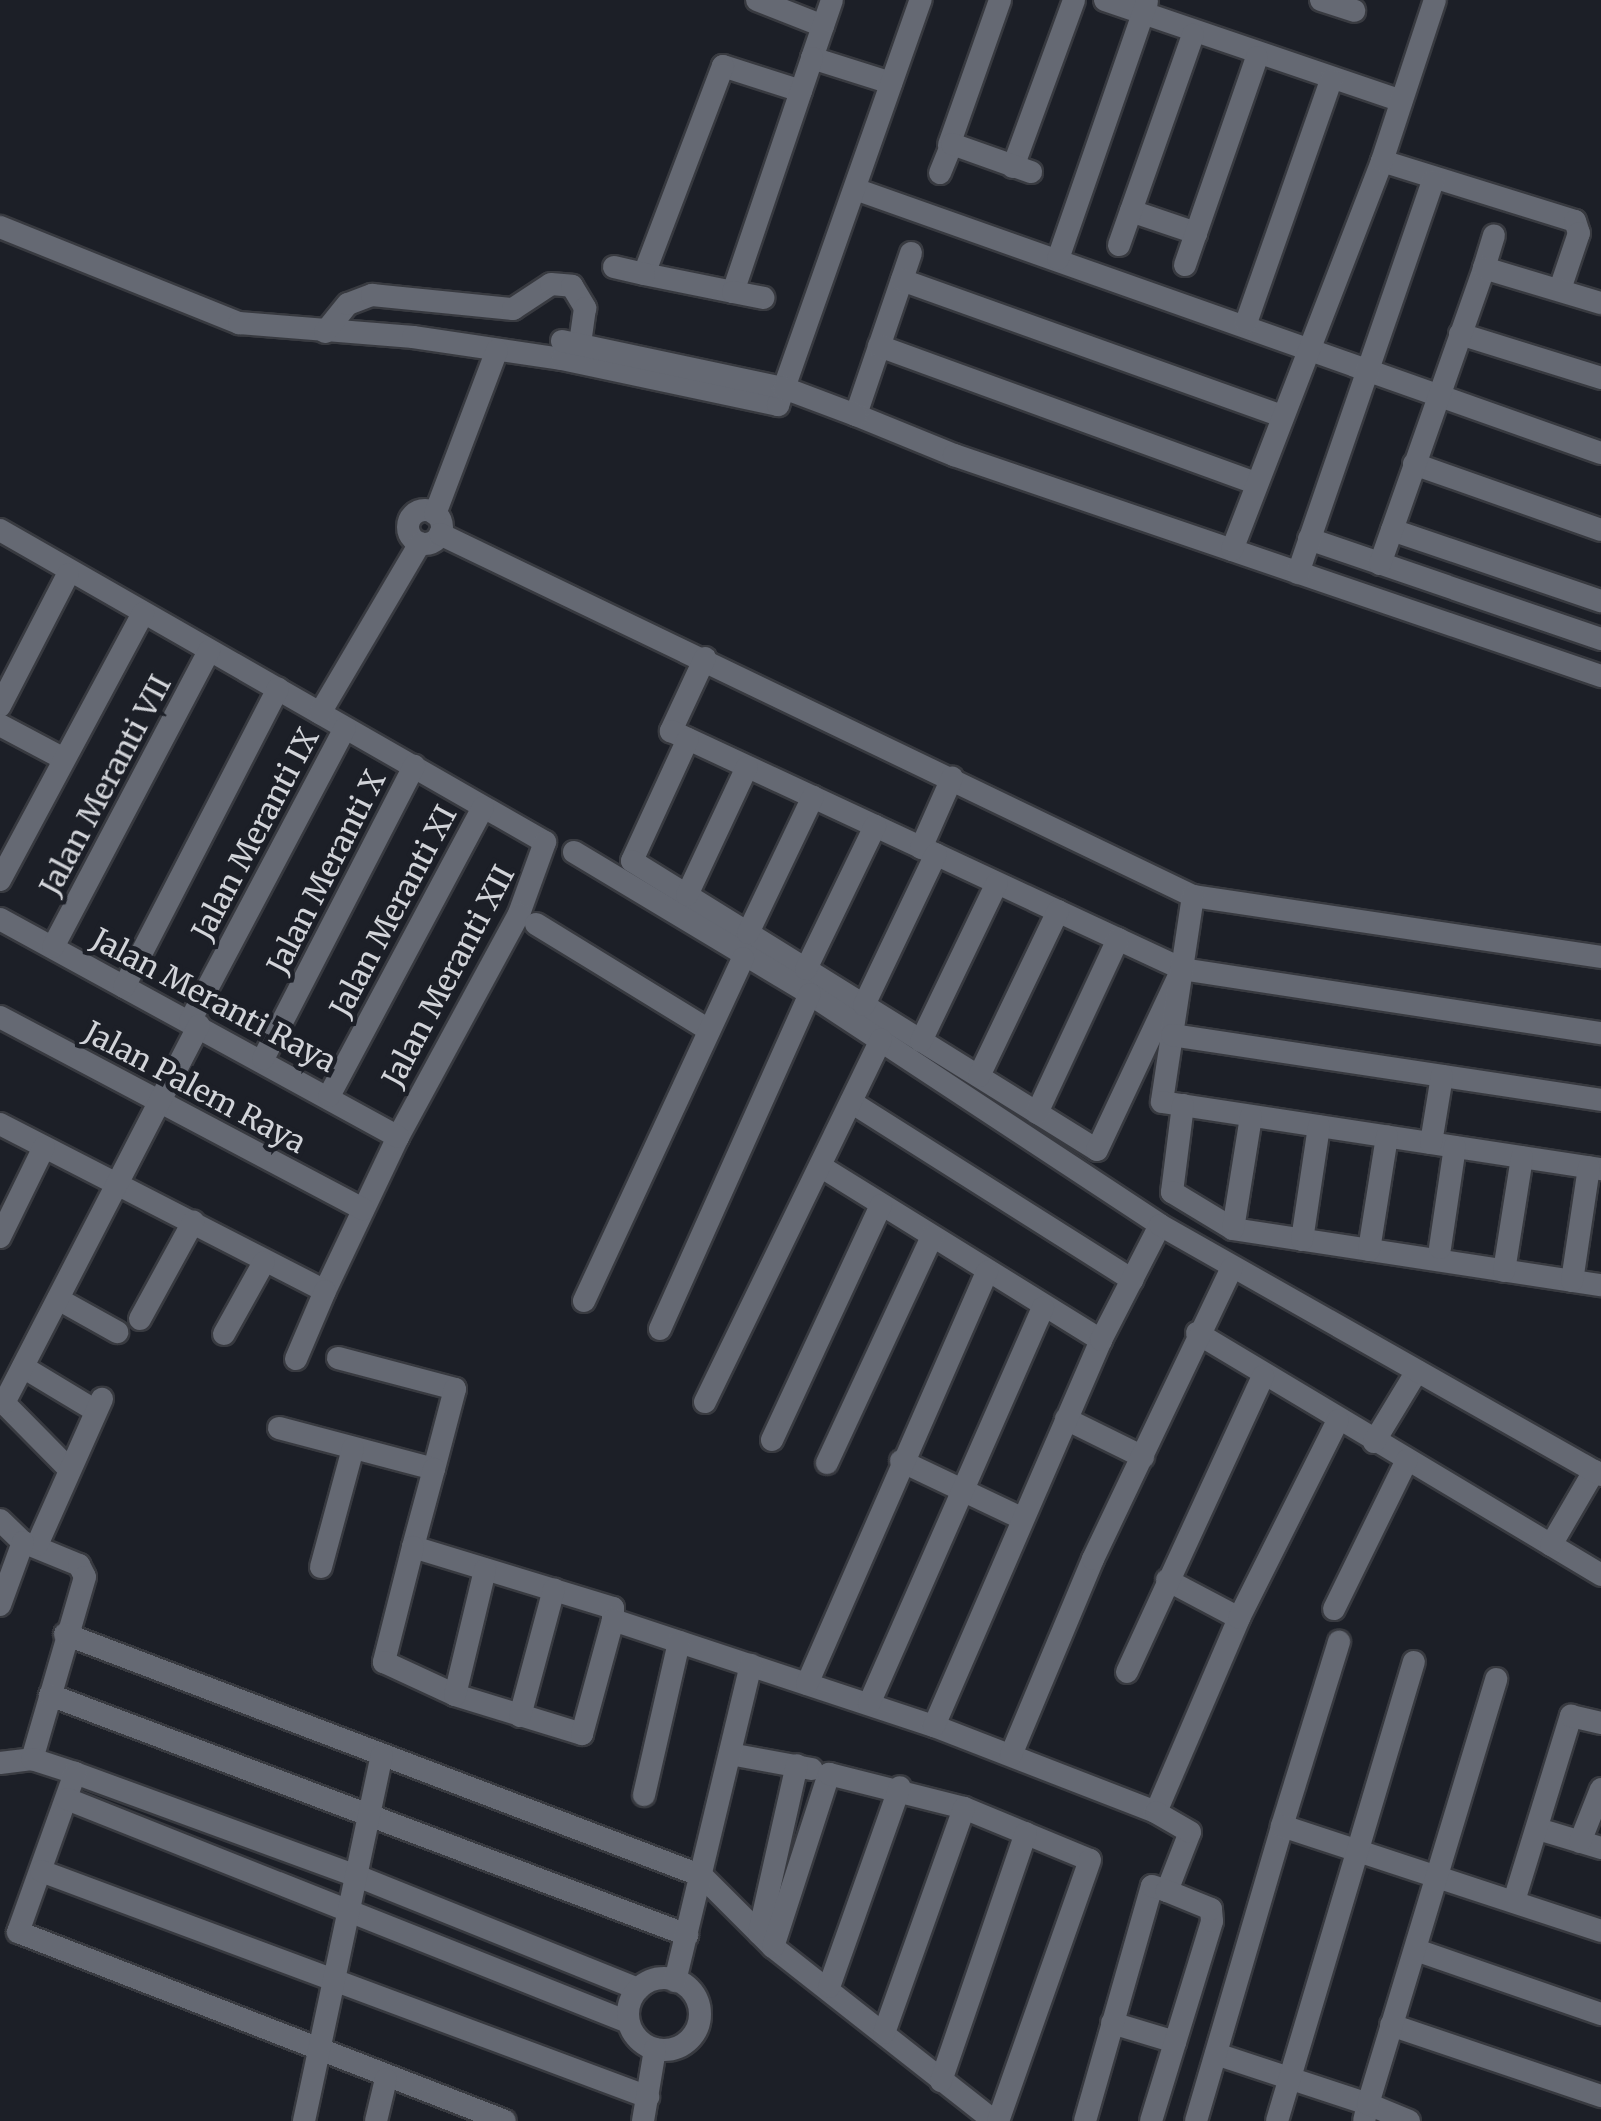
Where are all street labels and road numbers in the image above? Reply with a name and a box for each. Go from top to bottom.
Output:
street label: Jalan Meranti VII [32,669,178,901]
street label: Jalan Meranti IX [184,722,326,946]
street label: Jalan Meranti X [259,765,393,979]
street label: Jalan Meranti XI [322,799,464,1023]
street label: Jalan Meranti XII [374,859,522,1093]
street label: Jalan Meranti Raya [86,920,342,1080]
street label: Jalan Palem Raya [78,1013,312,1161]

